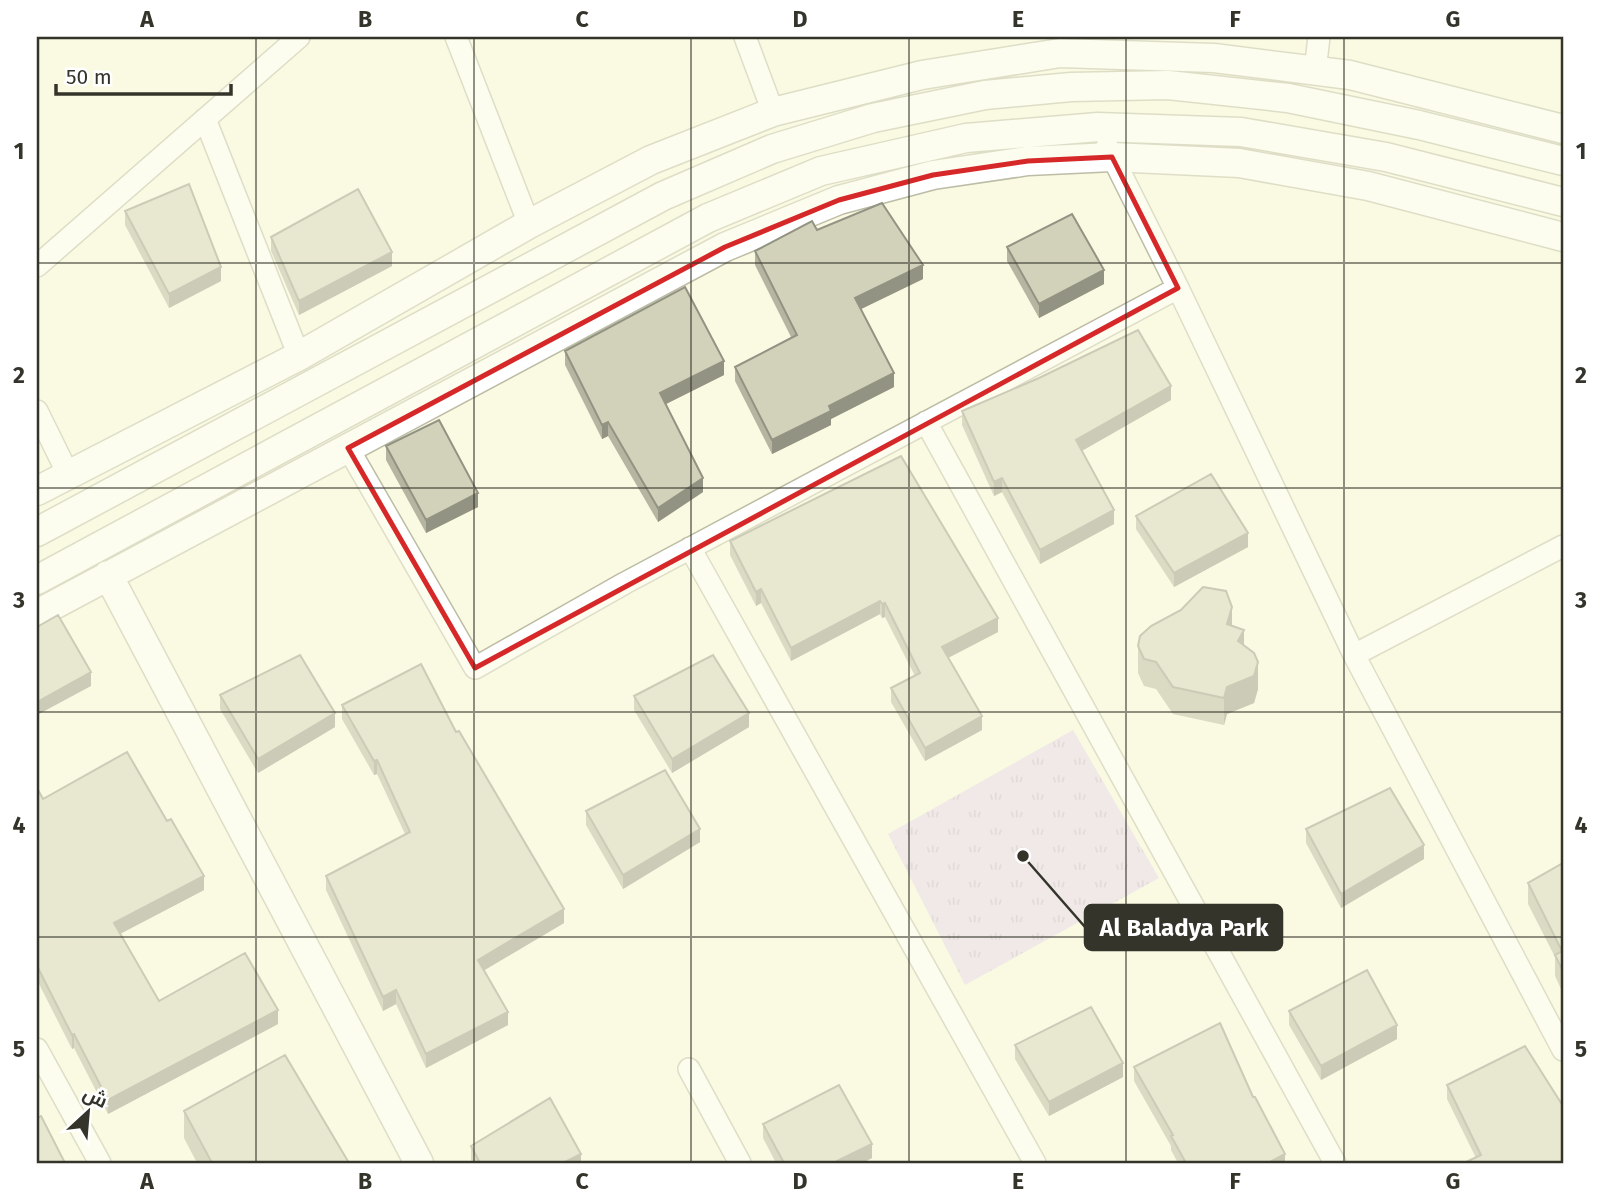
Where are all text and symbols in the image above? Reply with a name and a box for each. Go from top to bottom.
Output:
text: A [139,5,154,33]
text: B [358,5,372,33]
text: C [575,5,589,33]
text: D [793,5,808,33]
text: E [1012,5,1024,33]
text: F [1229,5,1241,33]
text: G [1446,5,1460,33]
scale bar [56,52,231,96]
text: 50 m [66,64,112,90]
text: 1 [14,137,24,165]
text: 1 [1576,137,1586,165]
text: 2 [13,361,25,389]
text: 2 [1575,361,1587,389]
text: 3 [12,586,25,614]
text: 3 [1574,586,1587,614]
text: 4 [13,811,26,839]
text: 4 [1575,811,1588,839]
callout: Al Baladya Park [1085,905,1282,950]
text: Al Baladya Park [1098,914,1269,942]
text: 5 [13,1035,25,1063]
text: 5 [1575,1035,1587,1063]
north arrow [52,1078,122,1148]
text: ش [79,1081,111,1113]
text: A [139,1167,154,1195]
text: B [358,1167,372,1195]
text: C [575,1167,589,1195]
text: D [793,1167,808,1195]
text: E [1012,1167,1024,1195]
text: F [1229,1167,1241,1195]
text: G [1446,1167,1460,1195]

